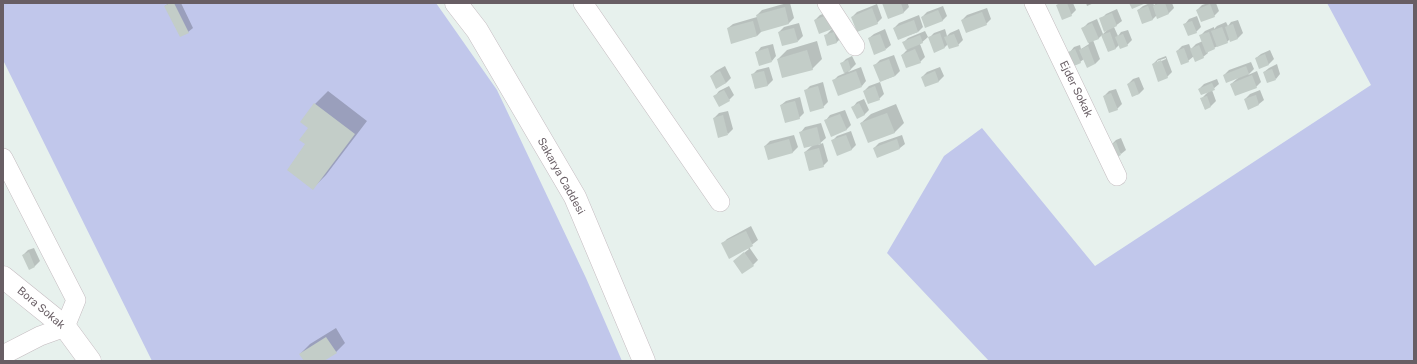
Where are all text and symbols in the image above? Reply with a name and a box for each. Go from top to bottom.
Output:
street label: Ejder Sokak [1057,59,1095,119]
street label: Sakarya Caddesi [534,135,588,217]
street label: Bora Sokak [14,284,68,332]

